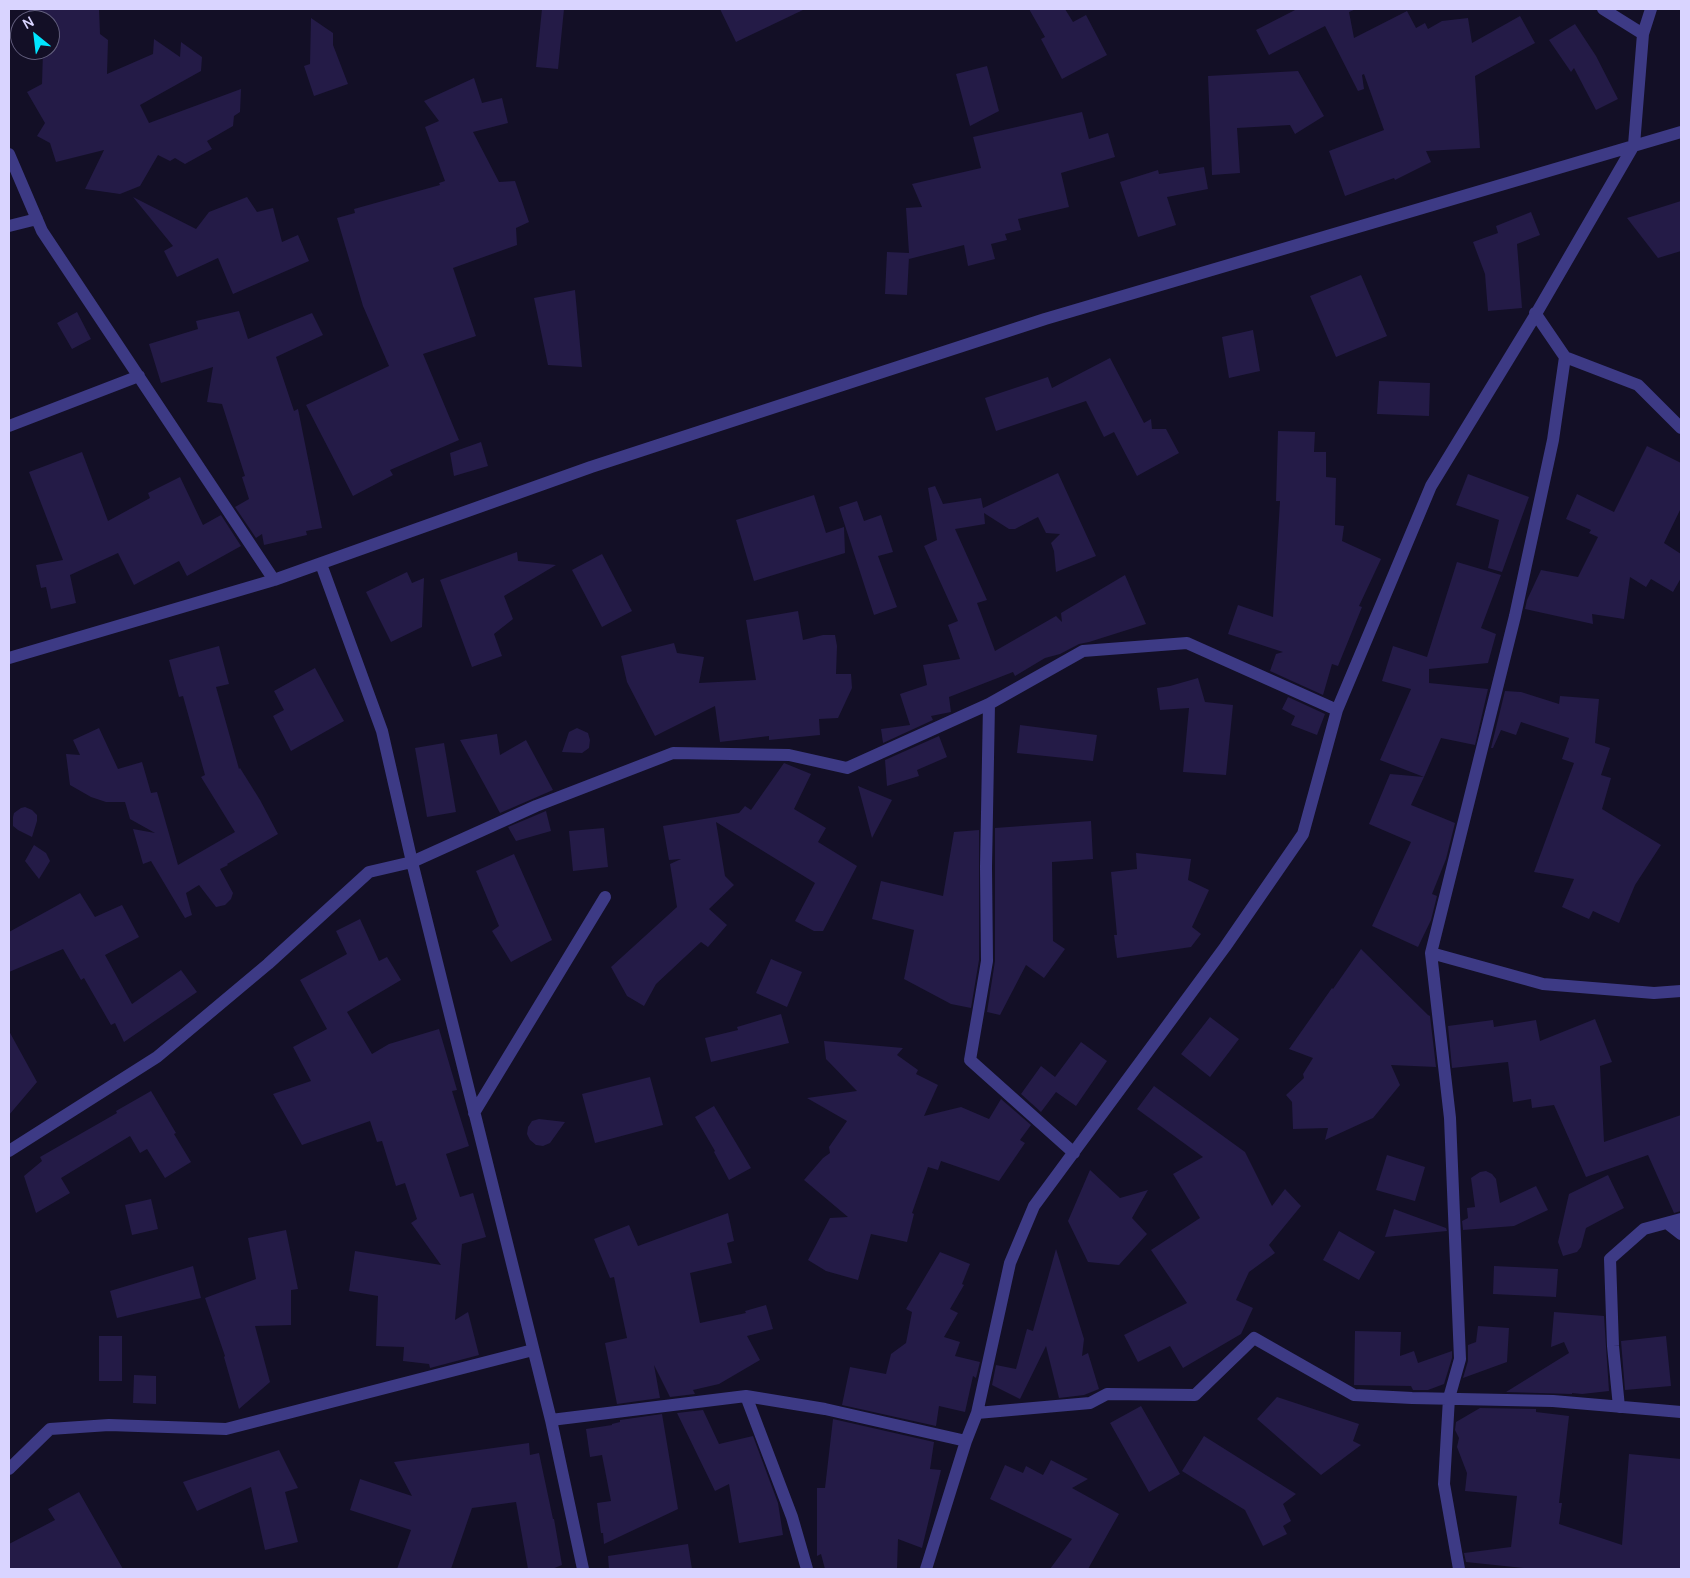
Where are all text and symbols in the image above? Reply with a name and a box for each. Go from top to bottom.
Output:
north arrow [10,10,60,60]
text: N [19,12,37,33]

